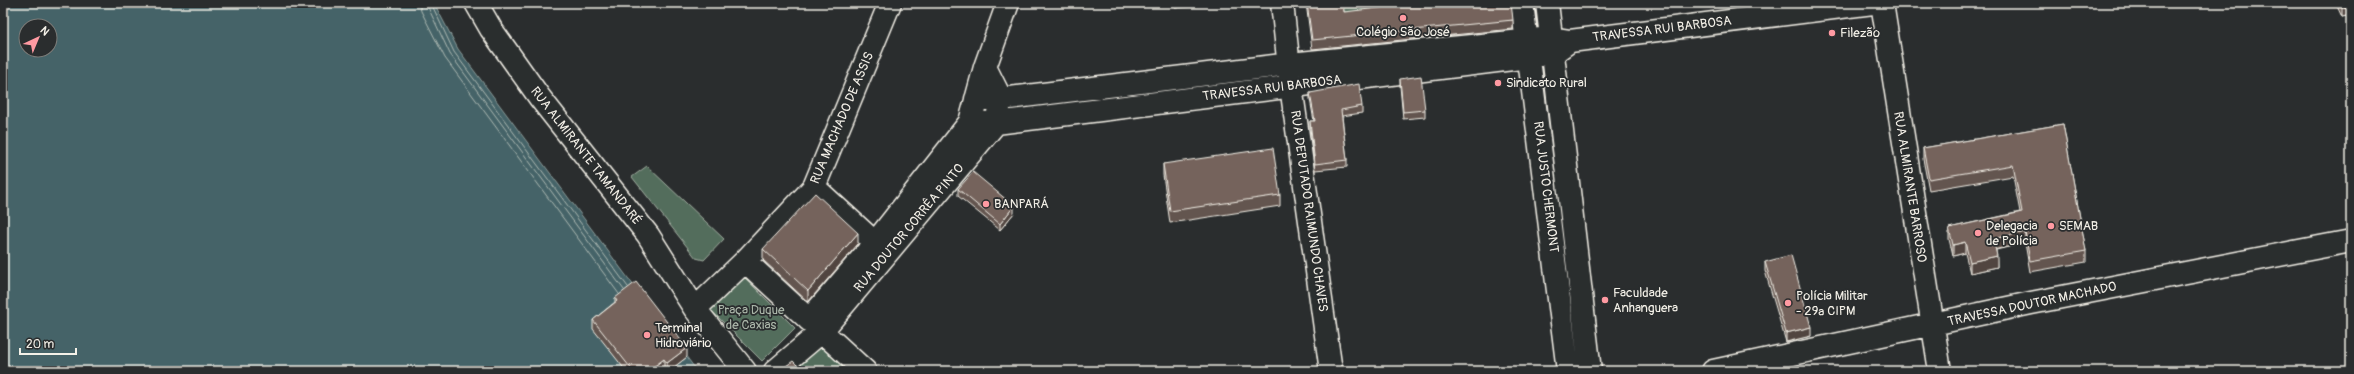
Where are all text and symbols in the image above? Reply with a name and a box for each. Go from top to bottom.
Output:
street label: TRAVESSA RUI BARBOSA [1592,12,1733,45]
marker: Colégio São José [1398,13,1408,23]
north arrow [18,18,58,58]
text: N [37,24,52,39]
place label: Colégio São José [1356,24,1450,40]
place label: Filezão [1840,25,1880,41]
marker: Filezão [1827,28,1837,38]
street label: RUA MACHADO DE ASSIS [807,50,877,186]
street label: TRAVESSA RUI BARBOSA [1202,71,1343,104]
place label: Sindicato Rural [1506,75,1587,91]
marker: Sindicato Rural [1493,78,1503,88]
street label: RUA ALMIRANTE TAMANDARÉ [527,84,645,228]
street label: RUA DEPUTADO RAIMUNDO CHAVES [1287,109,1331,313]
street label: RUA ALMIRANTE BARROSO [1890,110,1930,264]
street label: RUA JUSTO CHERMONT [1530,120,1562,254]
street label: RUA DOUTOR CORRÊA PINTO [851,161,967,295]
place label: BANPARÁ [994,196,1049,212]
marker: BANPARÁ [981,199,991,209]
place label: Delegacia de Polícia [1986,218,2038,249]
place label: SEMAB [2059,218,2098,234]
marker: SEMAB [2046,221,2056,231]
marker: Delegacia de Polícia [1973,228,1983,238]
street label: TRAVESSA DOUTOR MACHADO [1946,278,2118,330]
place label: Faculdade Anhanguera [1613,285,1678,316]
place label: Polícia Militar - 29ª CIPM [1796,288,1868,319]
marker: Faculdade Anhanguera [1600,295,1610,305]
marker: Polícia Militar - 29ª CIPM [1783,298,1793,308]
park label: Praça Duque de Caxias [718,302,785,333]
place label: Terminal Hidroviário [655,320,711,351]
scale bar [20,330,76,356]
marker: Terminal Hidroviário [642,330,652,340]
text: 20 m [26,337,55,352]

